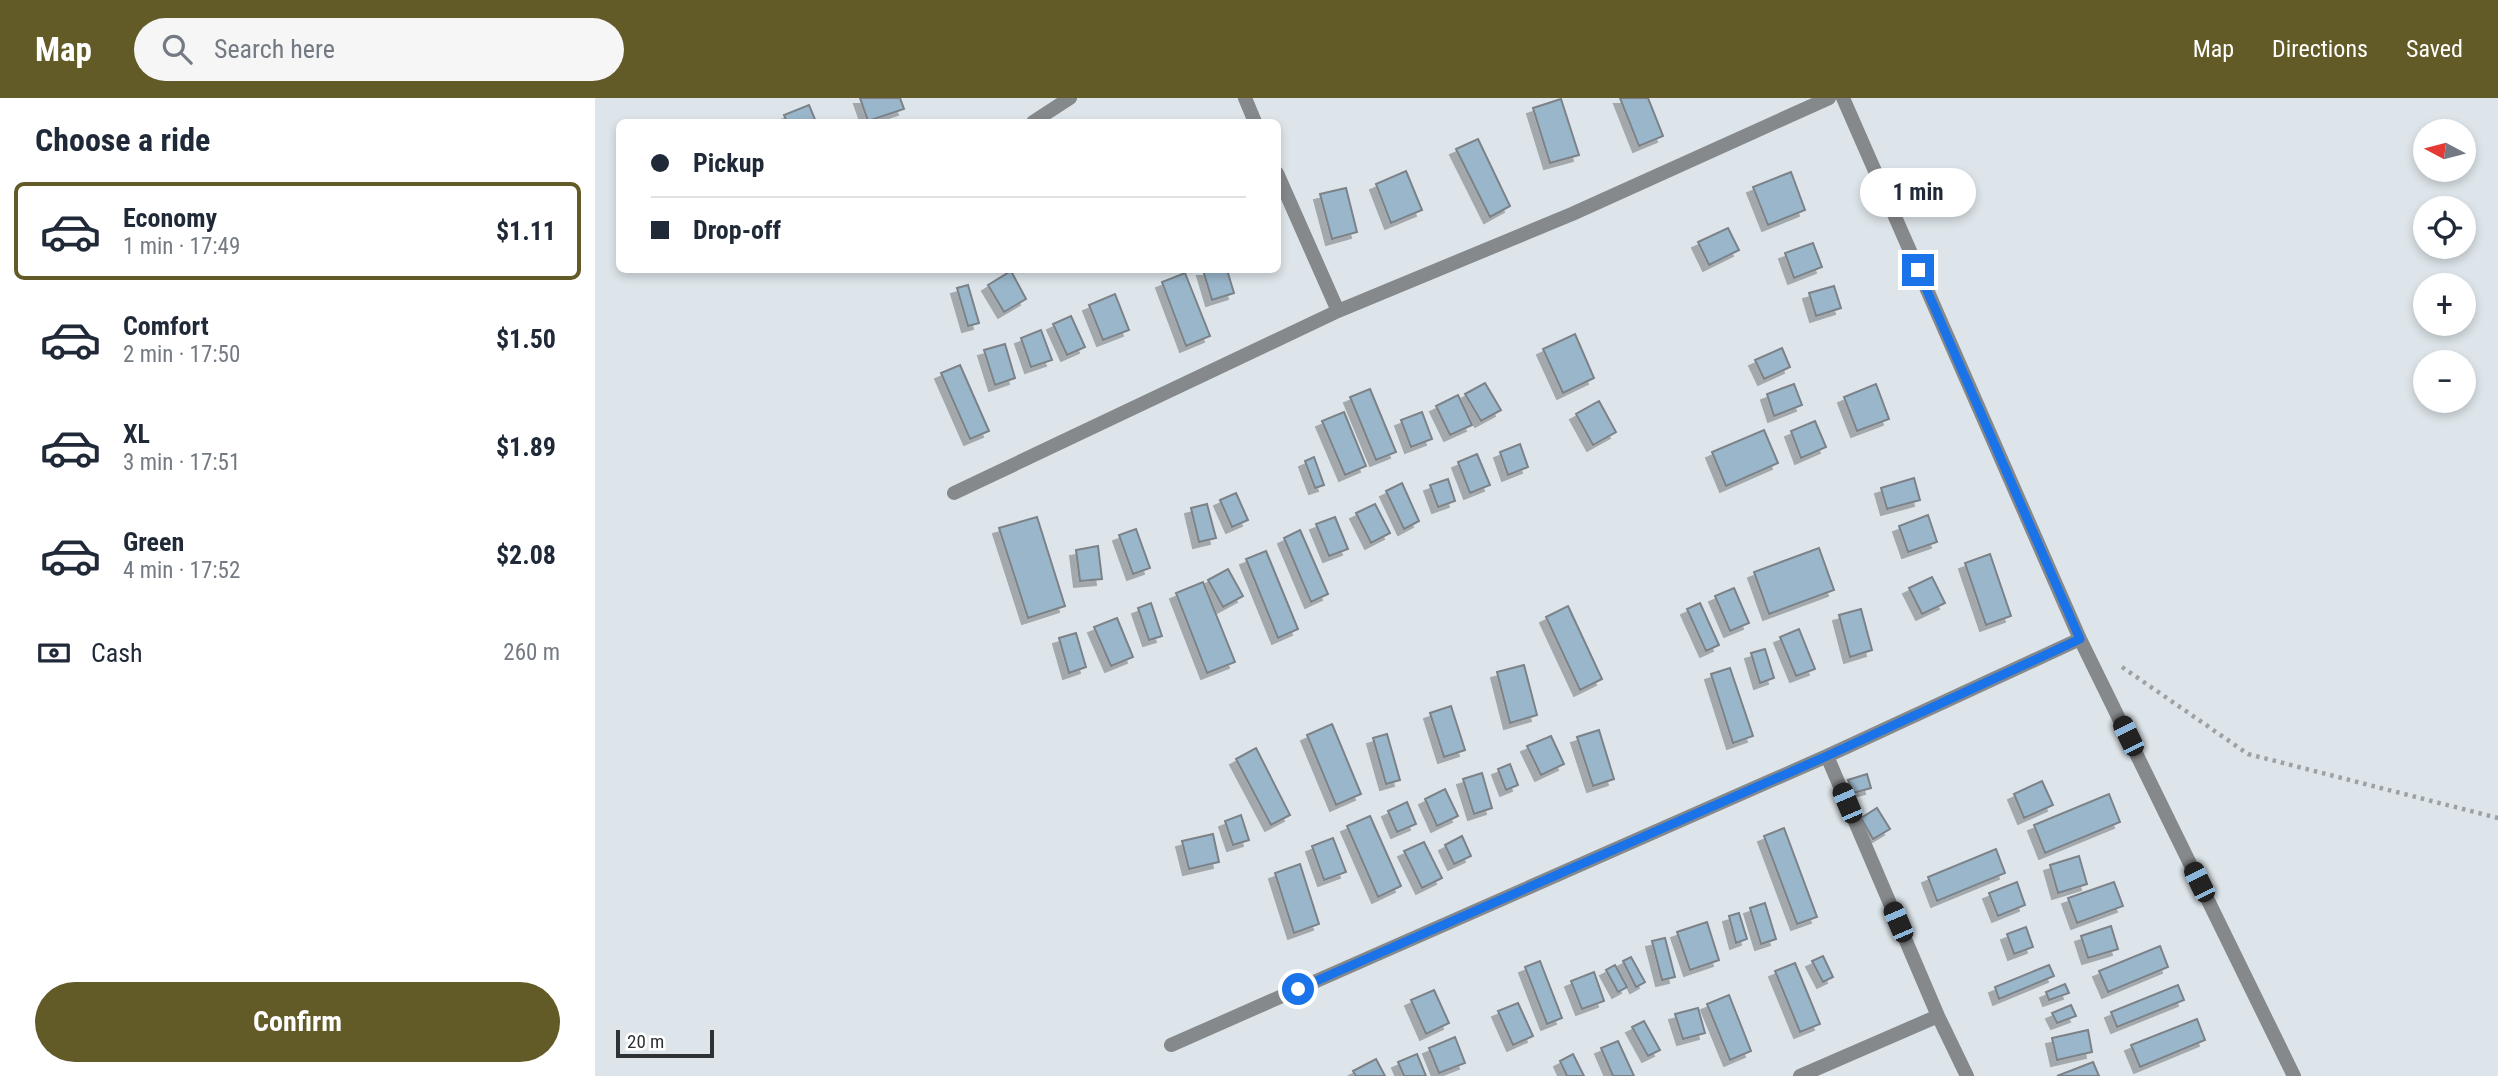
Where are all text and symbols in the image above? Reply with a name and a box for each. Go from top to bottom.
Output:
search box [134,18,624,81]
text: Map [35,30,92,69]
icon: search [158,30,196,68]
text: Search here [214,34,335,64]
text: Map [2193,35,2234,63]
text: Directions [2272,35,2368,63]
text: Saved [2406,35,2463,63]
north arrow [2413,119,2476,182]
map controls [2413,119,2476,413]
text: Choose a ride [35,121,210,159]
text: Pickup [693,148,764,178]
callout: 1 min [1860,169,1976,218]
text: 1 min [1892,179,1944,206]
button: locate [2413,196,2476,259]
icon: car [39,200,102,263]
text: Economy [123,203,217,233]
text: Drop-off [693,215,781,245]
text: $1.11 [496,216,556,246]
text: 1 min · 17:49 [123,233,240,260]
route end [1902,254,1934,286]
button: + [2413,273,2476,336]
icon: car [39,308,102,371]
text: Comfort [123,311,209,341]
text: $1.50 [496,324,556,354]
text: 2 min · 17:50 [123,341,240,368]
button: − [2413,350,2476,413]
icon: car [39,416,102,479]
text: XL [123,419,150,449]
text: $1.89 [496,432,556,462]
text: 3 min · 17:51 [123,449,240,476]
icon: car [39,524,102,587]
text: Green [123,527,184,557]
text: $2.08 [496,540,556,570]
text: 4 min · 17:52 [123,557,240,584]
icon: cash [35,634,73,672]
text: Cash [91,638,143,668]
text: 260 m [503,639,560,666]
car [2110,713,2147,759]
car [1830,780,1865,826]
car [2181,859,2218,905]
car [1881,899,1916,945]
route start [1282,973,1314,1005]
button: Confirm [35,982,560,1062]
scale bar [616,1027,714,1059]
text: 20 m [627,1030,664,1053]

